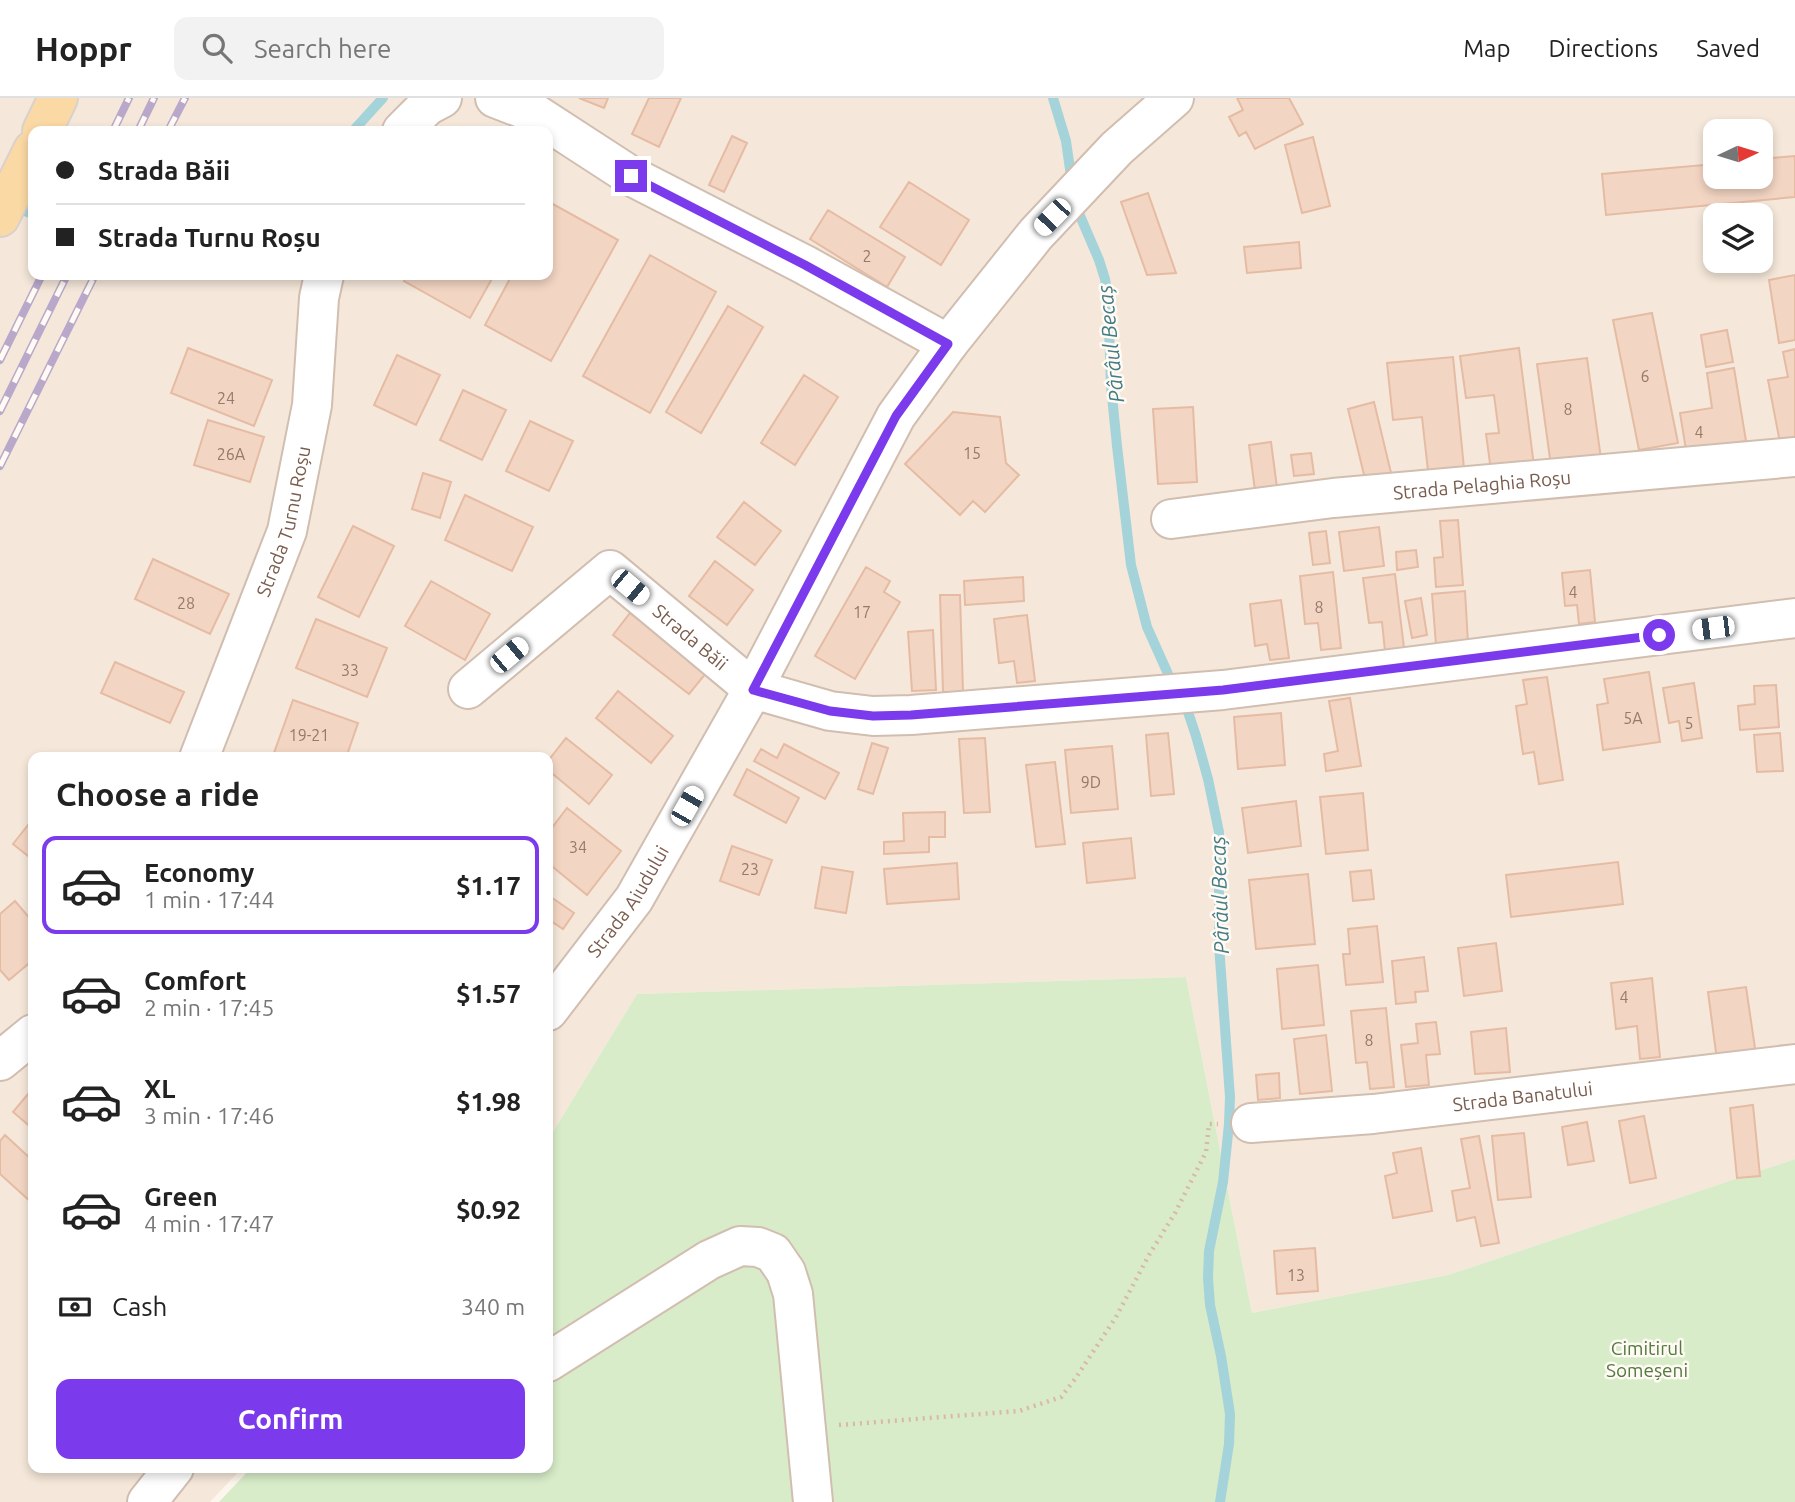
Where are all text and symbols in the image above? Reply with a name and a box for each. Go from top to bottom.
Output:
search box [174,17,664,80]
icon: search [198,29,236,67]
text: Hoppr [35,30,132,67]
text: Search here [254,34,391,63]
text: Map [1463,35,1510,62]
text: Directions [1548,35,1658,62]
text: Saved [1696,35,1760,62]
north arrow [1703,119,1773,189]
map controls [1703,119,1773,273]
text: Strada Băii [98,156,230,185]
route end [615,160,647,192]
car [1030,195,1075,239]
button: layers [1703,203,1773,273]
text: Strada Turnu Roșu [98,223,321,252]
house number: 2 [862,247,872,265]
water label: Pârâul Becaș [1092,284,1128,404]
house number: 6 [1640,367,1650,385]
house number: 24 [217,389,235,407]
house number: 8 [1563,400,1573,418]
house number: 4 [1694,423,1704,441]
street label: Strada Turnu Roșu [252,444,315,600]
house number: 15 [963,444,981,462]
house number: 26A [217,445,246,463]
street label: Strada Pelaghia Roșu [1392,466,1572,504]
car [608,565,653,609]
house number: 4 [1568,583,1578,601]
house number: 28 [177,594,195,612]
house number: 8 [1314,598,1324,616]
street label: Strada Băii [649,600,732,674]
house number: 17 [853,603,871,621]
car [1691,615,1736,641]
route start [1643,619,1675,651]
car [487,633,532,677]
house number: 33 [341,661,359,679]
house number: 5A [1623,709,1643,727]
house number: 5 [1684,714,1694,732]
house number: 19-21 [289,726,329,744]
house number: 9D [1081,773,1101,791]
text: Choose a ride [56,776,259,812]
car [668,783,707,829]
water label: Pârâul Becaș [1205,835,1233,955]
house number: 34 [569,838,587,856]
street label: Strada Aiudului [583,842,673,961]
icon: car [60,854,123,917]
text: Economy [144,858,254,887]
house number: 23 [741,860,759,878]
text: $1.17 [456,871,521,900]
text: 1 min · 17:44 [144,887,275,912]
icon: car [60,962,123,1025]
text: Comfort [144,966,247,995]
text: $1.57 [456,979,521,1008]
house number: 4 [1619,988,1629,1006]
text: 2 min · 17:45 [144,995,275,1020]
house number: 8 [1364,1031,1374,1049]
icon: car [60,1070,123,1133]
text: XL [144,1074,175,1103]
street label: Strada Banatului [1451,1077,1594,1115]
text: $1.98 [456,1087,521,1116]
text: 3 min · 17:46 [144,1103,275,1128]
icon: car [60,1178,123,1241]
text: Green [144,1182,218,1211]
text: $0.92 [456,1195,521,1224]
text: 4 min · 17:47 [144,1211,275,1236]
house number: 13 [1287,1266,1305,1284]
icon: cash [56,1288,94,1326]
text: Cash [112,1292,167,1321]
text: 340 m [461,1294,525,1319]
park label: Cimitirul Someșeni [1606,1337,1688,1381]
button: Confirm [56,1379,525,1459]

